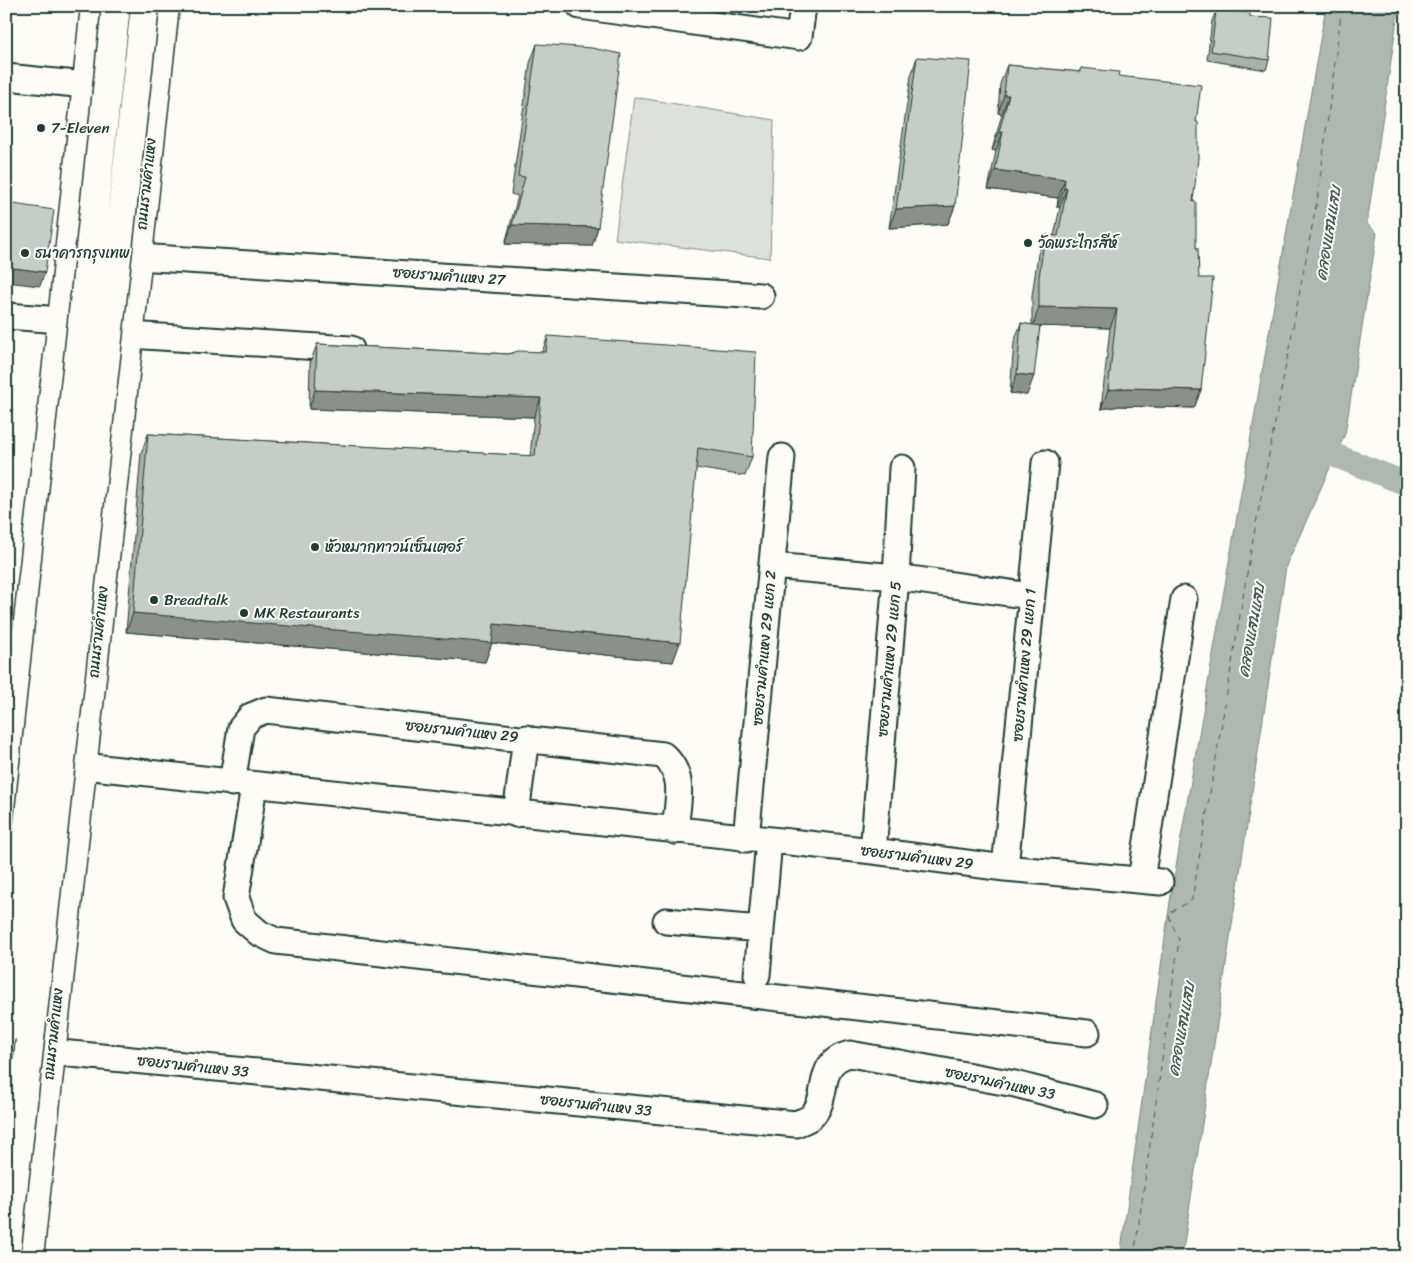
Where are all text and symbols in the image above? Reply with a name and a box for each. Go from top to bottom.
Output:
place label: 7-Eleven [51,115,110,141]
marker: 7-Eleven [35,122,47,134]
street label: ถนนรามคำแหง [128,137,164,231]
water label: คลองแสนแสบ [1306,181,1350,282]
place label: วัดพระไกรสีห์ [1038,230,1121,256]
marker: วัดพระไกรสีห์ [1022,237,1034,249]
place label: ธนาคารกรุงเทพ [35,240,130,266]
marker: ธนาคารกรุงเทพ [19,247,31,259]
street label: ซอยรามคำแหง 27 [392,259,508,293]
place label: หัวหมากทาวน์เซ็นเตอร์ [325,534,465,560]
marker: หัวหมากทาวน์เซ็นเตอร์ [309,541,321,553]
street label: ซอยรามคำแหง 29 แยก 2 [744,569,784,727]
water label: คลองแสนแสบ [1228,578,1274,679]
street label: ซอยรามคำแหง 29 แยก 5 [869,580,909,738]
street label: ถนนรามคำแหง [80,585,116,679]
place label: Breadtalk [164,587,229,613]
street label: ซอยรามคำแหง 29 แยก 1 [1004,587,1044,743]
marker: Breadtalk [148,594,160,606]
place label: MK Restaurants [254,600,360,626]
marker: MK Restaurants [238,607,250,619]
street label: ซอยรามคำแหง 29 [404,712,520,750]
street label: ซอยรามคำแหง 29 [859,837,975,877]
water label: คลองแสนแสบ [1158,977,1204,1078]
street label: ถนนรามคำแหง [35,987,71,1081]
street label: ซอยรามคำแหง 33 [136,1047,250,1085]
street label: ซอยรามคำแหง 33 [943,1059,1057,1107]
street label: ซอยรามคำแหง 33 [539,1086,653,1124]

